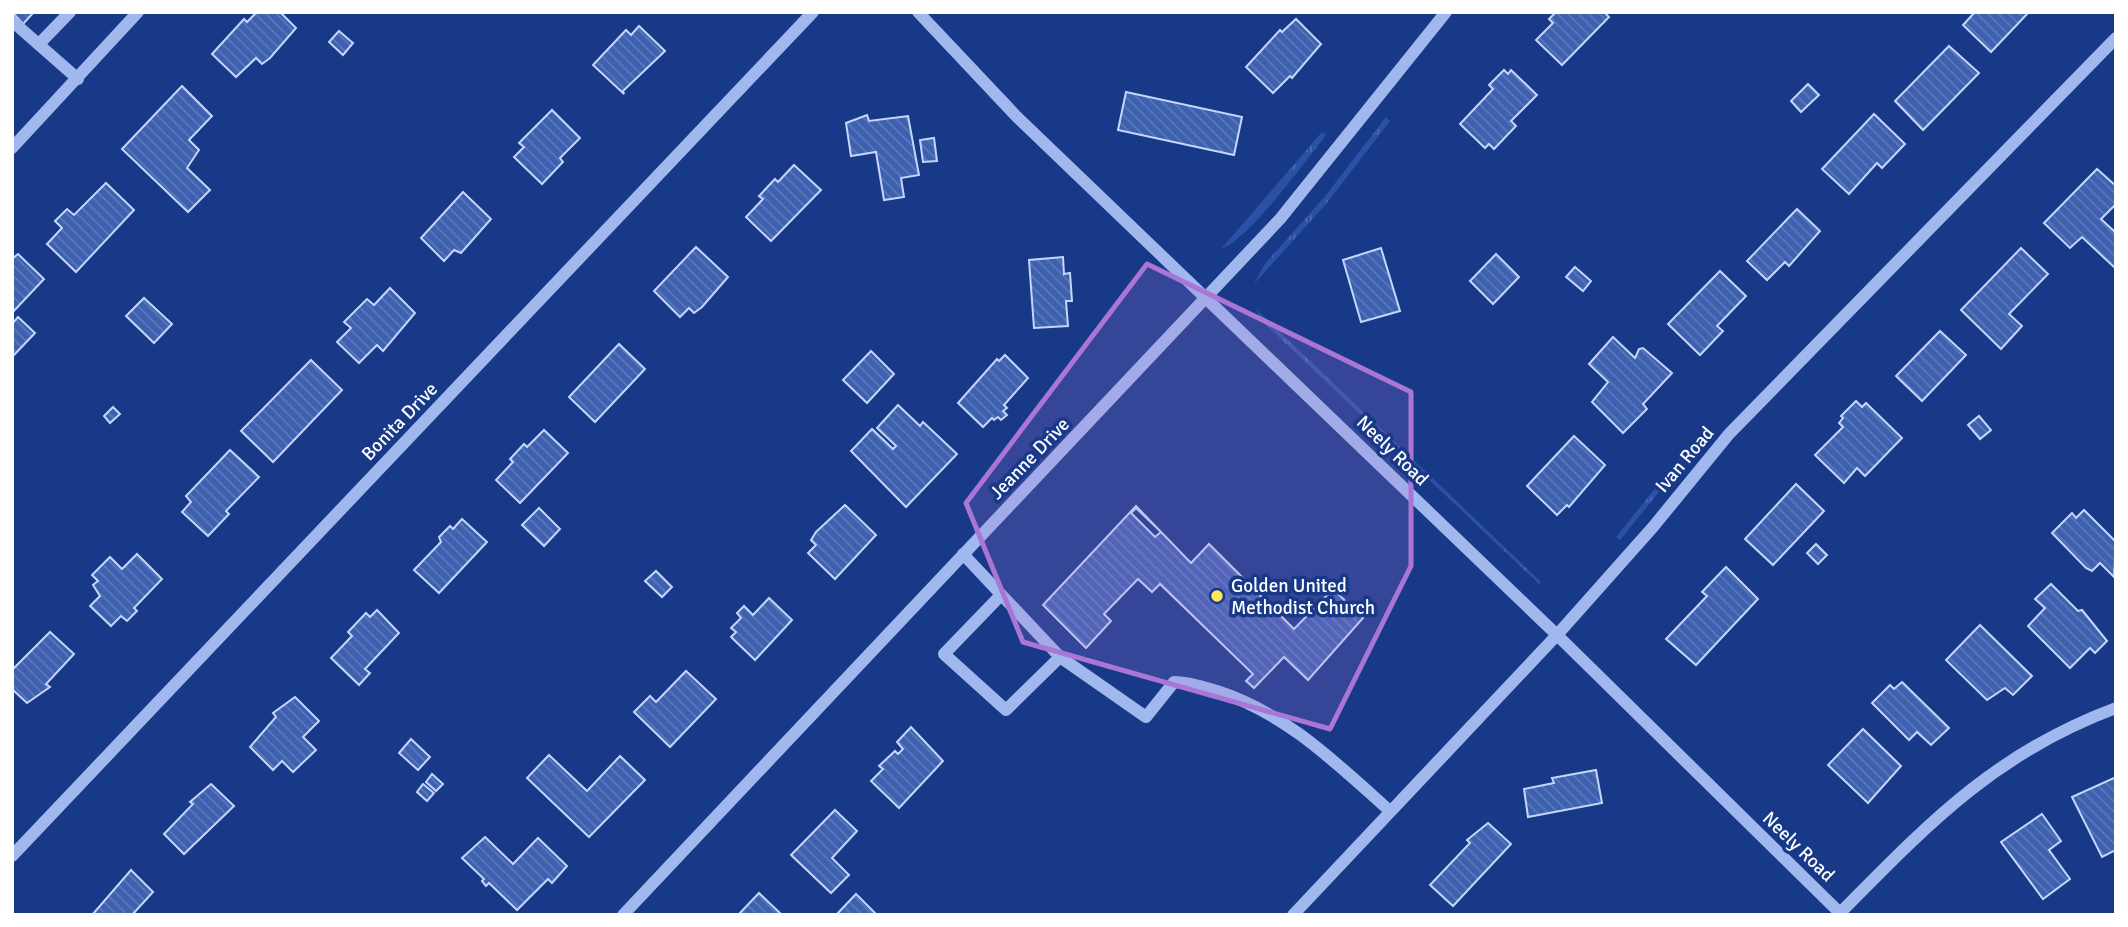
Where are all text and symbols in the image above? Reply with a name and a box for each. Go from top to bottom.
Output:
street label: Bonita Drive [356,377,443,466]
street label: Neely Road [1351,410,1433,491]
street label: Jeanne Drive [985,413,1075,505]
street label: Ivan Road [1650,422,1719,498]
place label: Golden United Methodist Church [1231,574,1375,620]
marker: Golden United Methodist Church [1209,588,1225,604]
street label: Neely Road [1757,806,1839,887]

